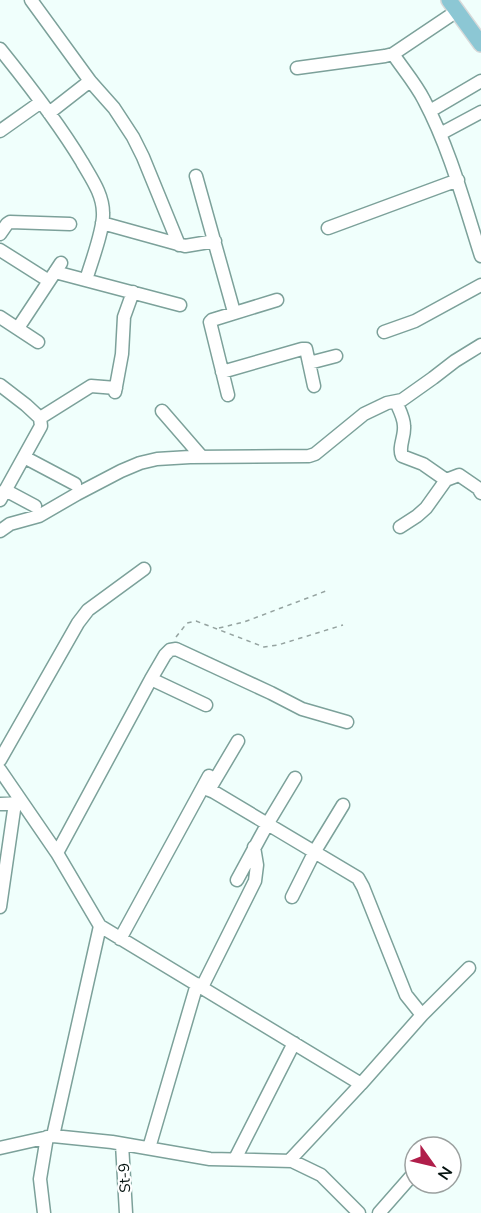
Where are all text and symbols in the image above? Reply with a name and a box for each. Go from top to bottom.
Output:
north arrow [403,1135,463,1195]
street label: St-9 [114,1163,134,1193]
text: N [434,1163,457,1184]

